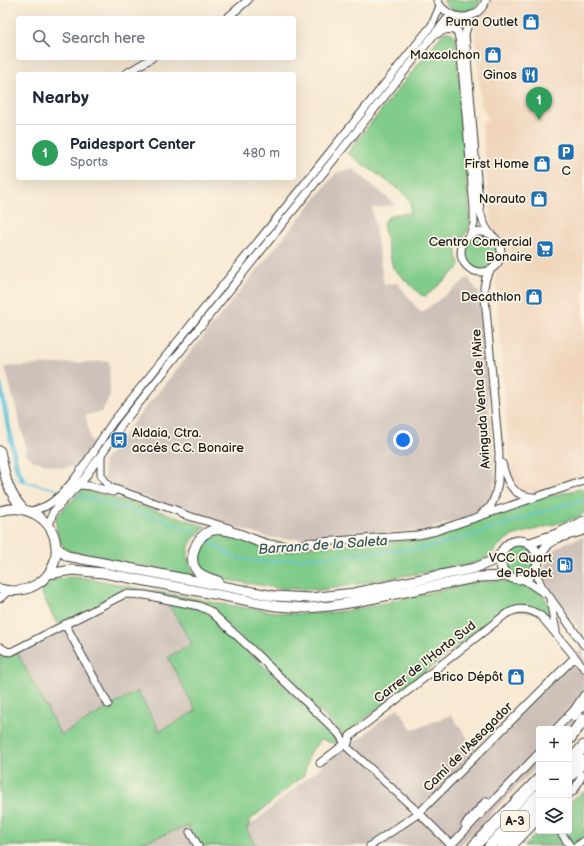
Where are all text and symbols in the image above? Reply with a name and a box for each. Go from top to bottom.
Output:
shop icon: Puma Outlet [521,12,541,32]
place label: Puma Outlet [445,14,518,30]
search box [16,16,296,60]
icon: search [30,27,52,49]
text: Search here [62,29,145,48]
shop icon: Maxcolchon [483,45,503,65]
place label: Maxcolchon [410,47,480,63]
restaurant icon: Ginos [520,65,540,85]
place label: Ginos [483,67,518,83]
pin: 1 [526,87,552,120]
text: Nearby [32,88,89,108]
text: Paidesport Center [70,135,195,154]
parking icon: C [556,142,576,162]
text: 1 [42,145,48,161]
text: 480 m [243,145,280,161]
text: Sports [70,154,108,170]
shop icon: First Home [532,154,552,174]
place label: First Home [464,156,529,172]
place label: C [561,163,571,179]
shop icon: Norauto [529,189,549,209]
place label: Norauto [479,191,526,207]
place label: Centro Comercial Bonaire [429,234,532,265]
supermarket icon: Centro Comercial Bonaire [535,239,555,259]
shop icon: Decathlon [524,287,544,307]
place label: Decathlon [461,289,521,305]
street label: Avinguda Venta de l'Aire [468,328,494,470]
place label: Aldaia, Ctra. accés C.C. Bonaire [132,425,244,456]
bus stop icon: Aldaia, Ctra. accés C.C. Bonaire [109,430,129,450]
your location [393,430,413,450]
water label: Barranc de la Saleta [258,532,388,558]
place label: VCC Quart de Poblet [489,550,552,581]
fuel station icon: VCC Quart de Poblet [555,555,575,575]
street label: Carrer de l'Horta Sud [371,617,479,707]
shop icon: Brico Dépôt [506,667,526,687]
place label: Brico Dépôt [433,669,503,685]
street label: Camí de l'Assagador [420,699,516,795]
map controls [536,726,572,834]
button: + [536,726,572,762]
button: − [536,762,572,798]
button: layers [536,798,572,834]
road number: A-3 [501,811,529,831]

